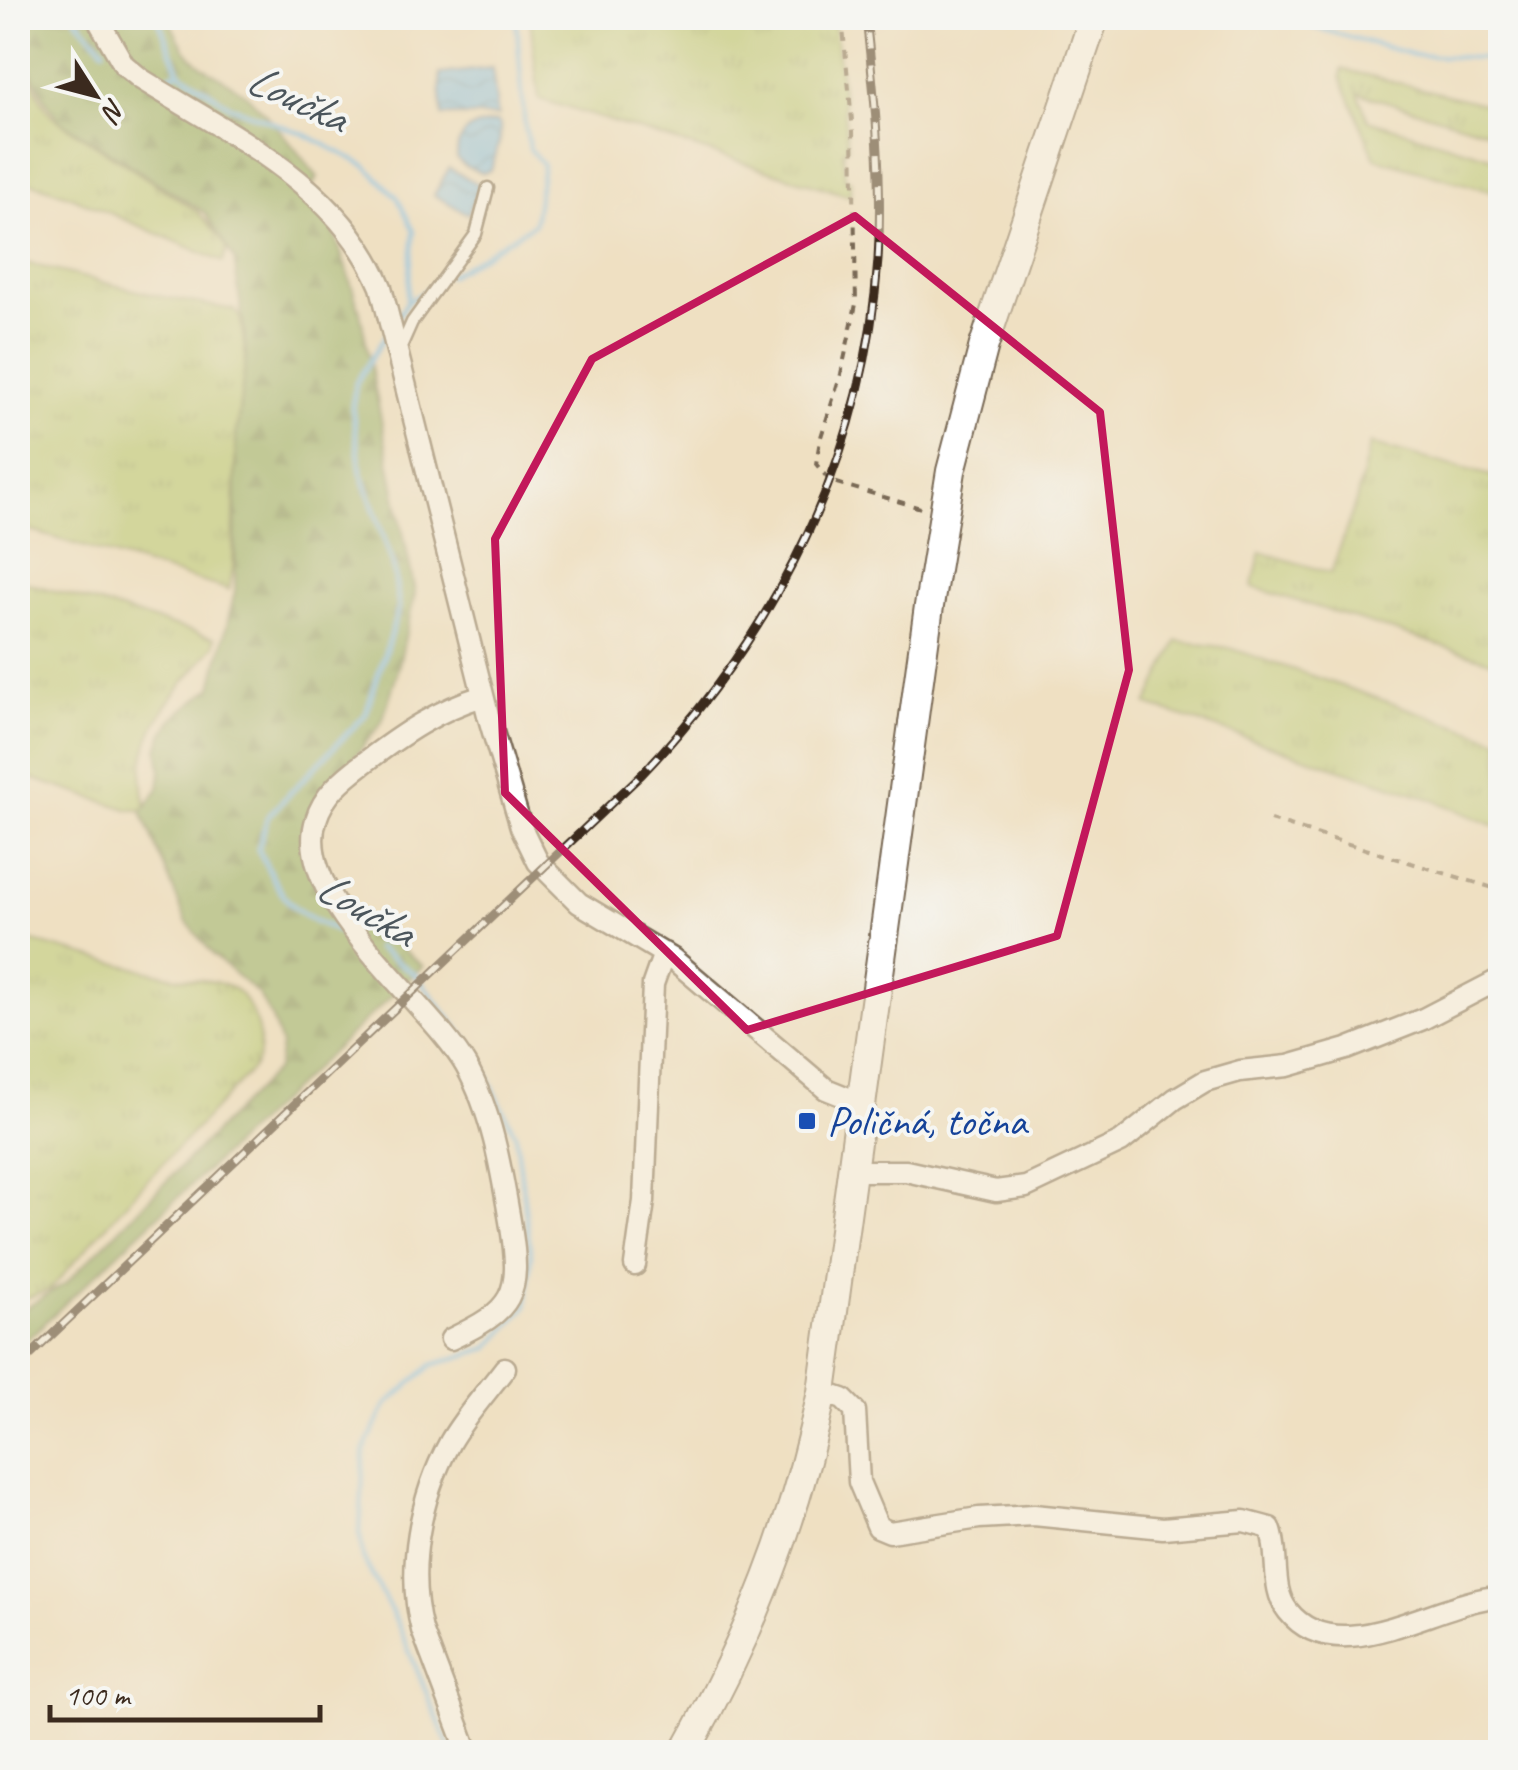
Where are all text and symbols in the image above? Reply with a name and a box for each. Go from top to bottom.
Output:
north arrow [45,45,145,145]
water label: Loučka [238,50,360,148]
text: N [93,92,134,130]
water label: Loučka [307,858,429,962]
place label: Poličná, točna [827,1095,1029,1148]
marker: Poličná, točna [796,1110,818,1132]
scale bar [50,1660,320,1722]
text: 100 m [65,1676,132,1714]

